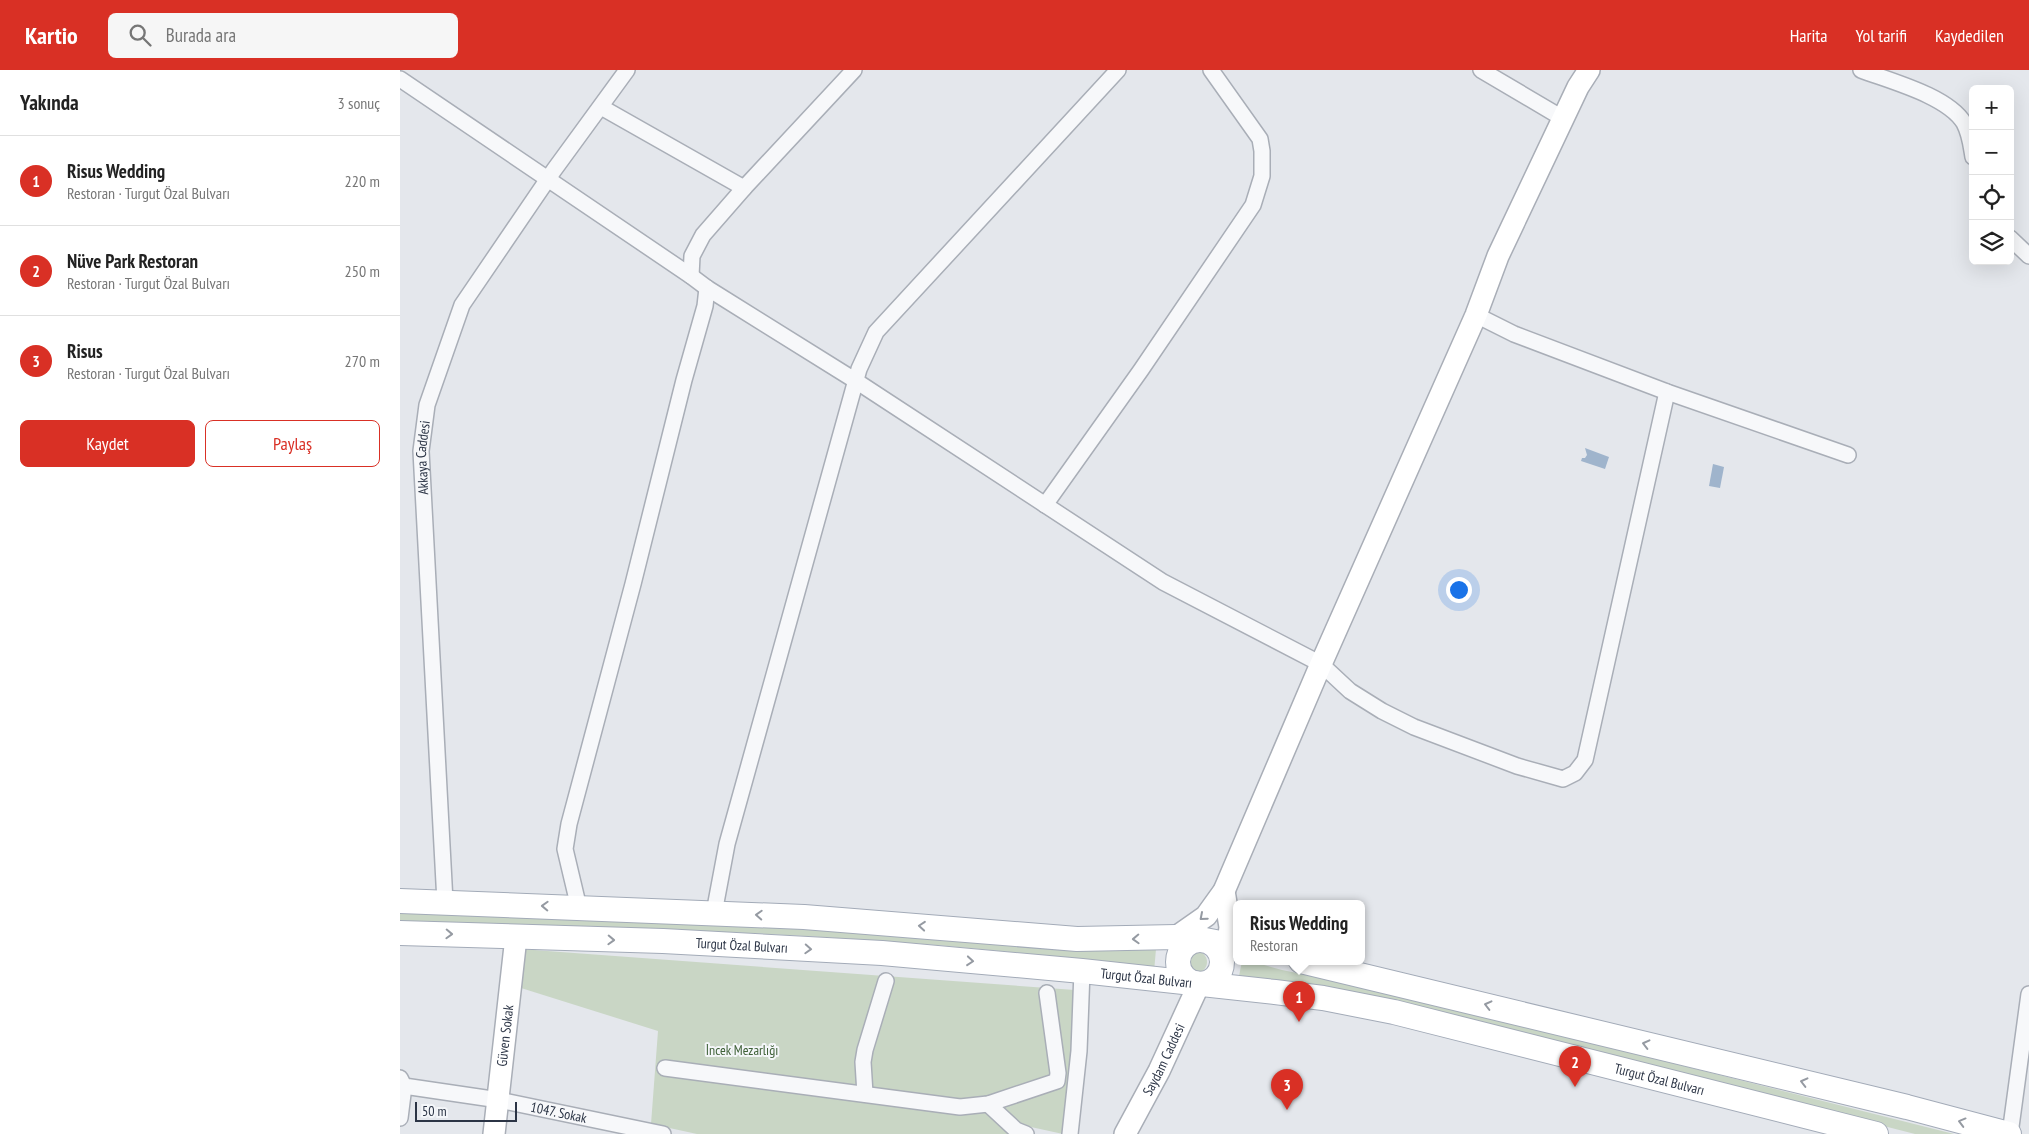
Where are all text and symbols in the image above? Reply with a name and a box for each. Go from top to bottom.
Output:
search box [108,13,458,58]
text: Kartio [25,20,78,51]
icon: search [126,21,154,49]
text: Burada ara [166,23,236,47]
text: Harita [1790,24,1828,47]
text: Yol tarifi [1856,24,1907,47]
text: Kaydedilen [1935,24,2004,47]
map controls [1969,85,2014,265]
button: + [1969,85,2014,130]
text: Yakında [20,89,79,116]
text: 3 sonuç [337,93,380,113]
button: − [1969,130,2014,175]
text: Risus Wedding [67,159,165,183]
text: 1 [32,171,40,191]
text: 220 m [345,171,380,191]
button: locate [1969,175,2014,220]
text: Restoran · Turgut Özal Bulvarı [67,183,230,203]
button: layers [1969,220,2014,265]
text: Nüve Park Restoran [67,249,198,273]
text: 2 [32,261,40,281]
text: 250 m [345,261,380,281]
text: Restoran · Turgut Özal Bulvarı [67,273,230,293]
text: Risus [67,339,103,363]
text: 3 [32,351,40,371]
text: 270 m [345,351,380,371]
text: Restoran · Turgut Özal Bulvarı [67,363,230,383]
street label: Akkaya Caddesi [412,419,434,495]
button: Kaydet [20,420,195,467]
button: Paylaş [205,420,380,467]
your location [1446,577,1472,603]
popup [1233,900,1365,965]
one-way arrow [540,901,548,912]
one-way arrow [755,909,763,920]
one-way arrow [1200,911,1209,920]
text: Risus Wedding [1250,911,1348,935]
one-way arrow [917,920,925,931]
one-way arrow [445,929,453,940]
one-way arrow [607,934,615,945]
street label: Turgut Özal Bulvarı [695,934,788,957]
one-way arrow [1132,934,1140,944]
text: Restoran [1250,935,1298,955]
one-way arrow [805,943,813,954]
one-way arrow [967,955,975,966]
street label: Turgut Özal Bulvarı [1100,964,1193,992]
pin: 1 [1283,981,1315,1022]
one-way arrow [1484,1000,1493,1011]
street label: Güven Sokak [493,1003,517,1067]
street label: Saydam Caddesi [1138,1020,1189,1099]
one-way arrow [1642,1039,1651,1050]
park label: İncek Mezarlığı [706,1041,778,1059]
pin: 2 [1559,1046,1591,1087]
street label: Turgut Özal Bulvarı [1613,1059,1706,1099]
pin: 3 [1271,1069,1303,1110]
one-way arrow [1800,1077,1809,1088]
street label: 1047. Sokak [529,1098,589,1127]
scale bar [415,1099,518,1122]
text: 50 m [422,1102,447,1120]
one-way arrow [1958,1117,1966,1127]

